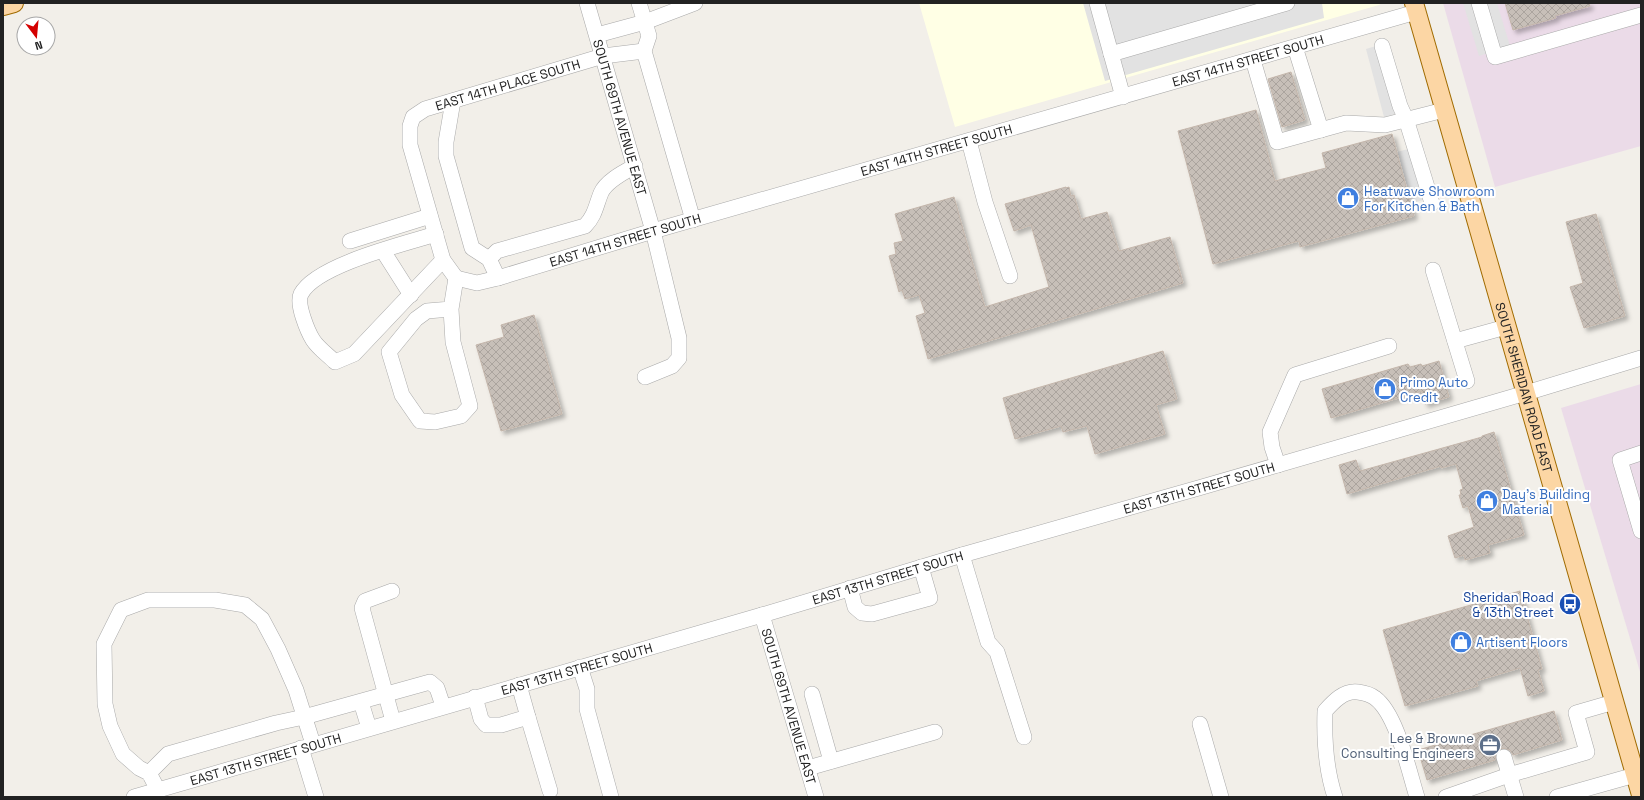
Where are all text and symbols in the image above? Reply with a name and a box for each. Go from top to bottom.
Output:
north arrow [16,16,56,56]
street label: EAST 14TH STREET SOUTH [1170,31,1326,91]
street label: SOUTH 69TH AVENUE EAST [589,37,650,198]
text: N [33,38,44,53]
street label: EAST 14TH PLACE SOUTH [433,55,582,114]
street label: EAST 14TH STREET SOUTH [859,120,1014,180]
place label: Heatwave Showroom For Kitchen & Bath [1364,183,1495,215]
shop icon: Heatwave Showroom For Kitchen & Bath [1335,185,1361,211]
street label: EAST 14TH STREET SOUTH [548,210,703,271]
street label: SOUTH SHERIDAN ROAD EAST [1491,300,1556,475]
place label: Primo Auto Credit [1400,374,1468,406]
shop icon: Primo Auto Credit [1372,376,1398,402]
street label: EAST 13TH STREET SOUTH [1121,458,1277,518]
place label: Day's Building Material [1502,486,1590,518]
shop icon: Day's Building Material [1474,488,1500,514]
street label: EAST 13TH STREET SOUTH [810,547,965,608]
place label: Sheridan Road & 13th Street [1463,589,1554,621]
bus stop icon: Sheridan Road & 13th Street [1557,591,1583,617]
street label: SOUTH 69TH AVENUE EAST [757,626,820,787]
shop icon: Artisent Floors [1448,629,1474,655]
place label: Artisent Floors [1476,634,1568,651]
street label: EAST 13TH STREET SOUTH [499,639,655,699]
street label: EAST 13TH STREET SOUTH [188,729,343,789]
place label: Lee & Browne Consulting Engineers [1341,730,1474,762]
office icon: Lee & Browne Consulting Engineers [1477,732,1503,758]

